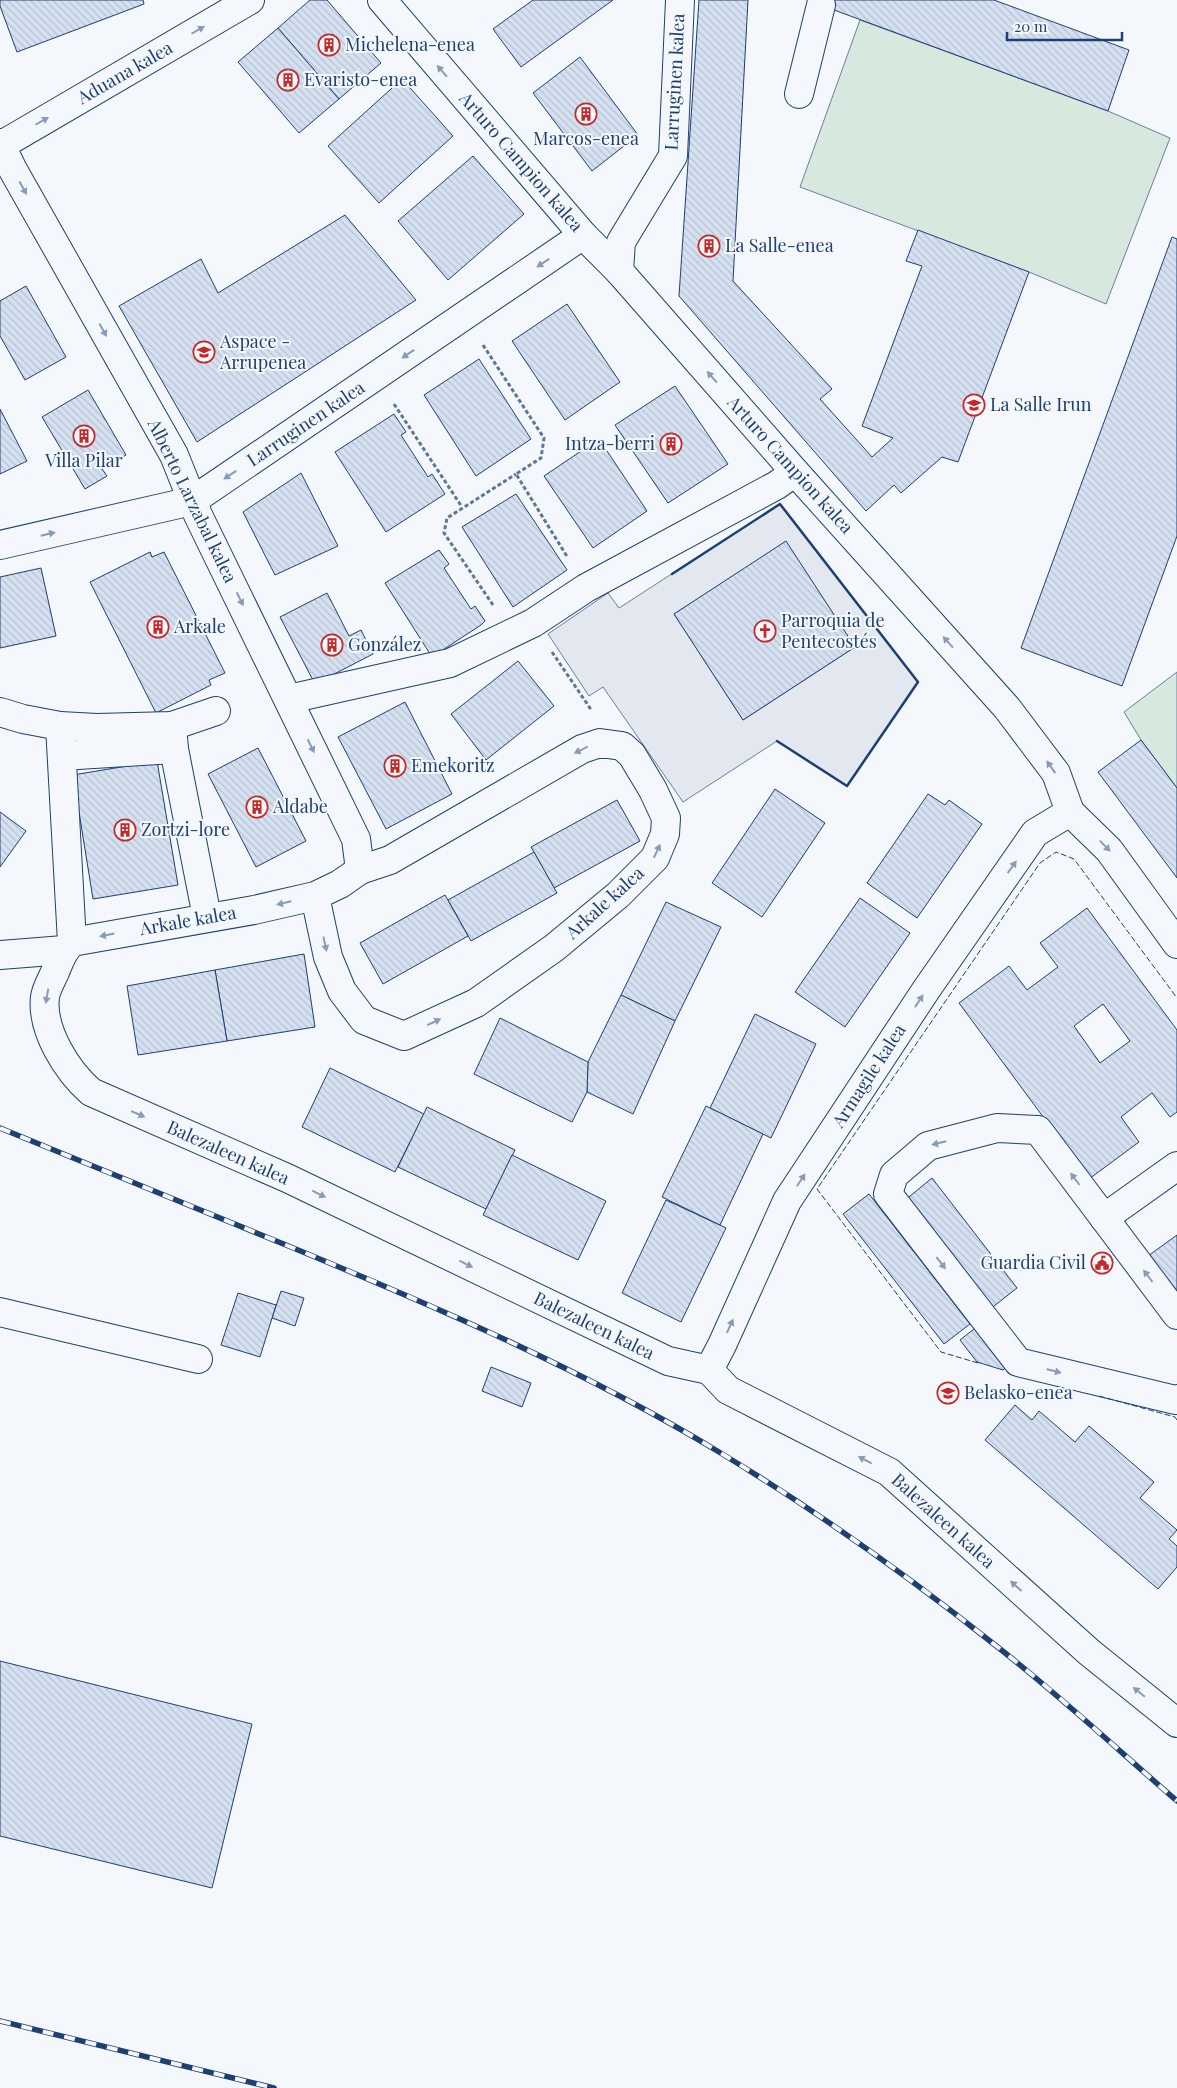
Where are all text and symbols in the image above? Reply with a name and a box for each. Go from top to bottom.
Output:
scale bar [1007,10,1122,42]
street label: Larruginen kalea [658,13,690,151]
text: 20 m [1014,16,1048,36]
one-way arrow [191,26,204,35]
place label: Michelena-enea [345,32,475,56]
building icon: Michelena-enea [317,33,341,57]
street label: Aduana kalea [72,35,177,110]
one-way arrow [437,65,448,78]
place label: Evaristo-enea [304,67,417,91]
building icon: Evaristo-enea [276,68,300,92]
street label: Arturo Campion kalea [454,86,589,236]
building icon: Marcos-enea [574,102,598,126]
one-way arrow [35,117,50,125]
place label: Marcos-enea [533,126,639,150]
one-way arrow [19,182,28,195]
place label: La Salle-enea [725,233,834,257]
building icon: La Salle-enea [697,234,721,258]
one-way arrow [536,258,549,268]
one-way arrow [99,323,107,337]
place label: Aspace - Arrupenea [219,329,306,374]
school or university icon: Aspace - Arrupenea [192,340,216,364]
one-way arrow [401,349,415,359]
one-way arrow [706,371,717,384]
street label: Larruginen kalea [242,375,369,471]
street label: Arturo Campion kalea [722,390,859,538]
place label: La Salle Irun [990,392,1092,416]
school or university icon: La Salle Irun [962,393,986,417]
street label: Alberto Larzabal kalea [142,414,243,586]
building icon: Villa Pilar [72,424,96,448]
place label: Intza-berri [565,431,655,455]
building icon: Intza-berri [659,432,683,456]
place label: Villa Pilar [44,448,123,472]
one-way arrow [223,470,237,480]
one-way arrow [40,530,55,538]
one-way arrow [236,592,244,606]
place label: Parroquia de Pentecostés [781,608,885,653]
place label: Arkale [173,614,226,638]
building icon: Arkale [146,615,170,639]
church icon: Parroquia de Pentecostés [753,619,777,643]
place label: González [348,632,421,656]
building icon: González [320,633,344,657]
one-way arrow [942,636,954,648]
one-way arrow [307,738,315,753]
one-way arrow [574,746,588,754]
place label: Emekoritz [411,753,495,777]
building icon: Emekoritz [383,754,407,778]
one-way arrow [1046,760,1056,774]
place label: Aldabe [272,794,328,818]
building icon: Aldabe [245,795,269,819]
place label: Zortzi-lore [141,817,230,841]
building icon: Zortzi-lore [113,818,137,842]
one-way arrow [1099,840,1111,852]
one-way arrow [654,844,662,858]
one-way arrow [1007,860,1017,874]
street label: Arkale kalea [559,861,649,944]
one-way arrow [277,899,292,907]
street label: Arkale kalea [137,900,238,940]
one-way arrow [99,932,115,940]
one-way arrow [321,936,329,952]
one-way arrow [43,988,51,1004]
one-way arrow [915,994,924,1007]
one-way arrow [426,1018,441,1027]
street label: Armagile kalea [825,1019,911,1133]
one-way arrow [131,1110,145,1118]
street label: Balezaleen kalea [164,1114,293,1190]
one-way arrow [931,1139,946,1147]
one-way arrow [1070,1172,1080,1186]
one-way arrow [796,1173,806,1187]
one-way arrow [312,1190,326,1198]
place label: Guardia Civil [980,1250,1086,1274]
public building icon: Guardia Civil [1090,1251,1114,1275]
one-way arrow [936,1256,947,1269]
one-way arrow [458,1260,473,1268]
one-way arrow [1142,1270,1153,1283]
street label: Balezaleen kalea [530,1286,659,1365]
one-way arrow [727,1319,735,1333]
one-way arrow [1046,1367,1061,1375]
place label: Belasko-enea [964,1380,1073,1404]
school or university icon: Belasko-enea [936,1381,960,1405]
one-way arrow [858,1456,873,1464]
street label: Balezaleen kalea [887,1467,1001,1573]
one-way arrow [1011,1580,1023,1592]
one-way arrow [1133,1687,1146,1698]

